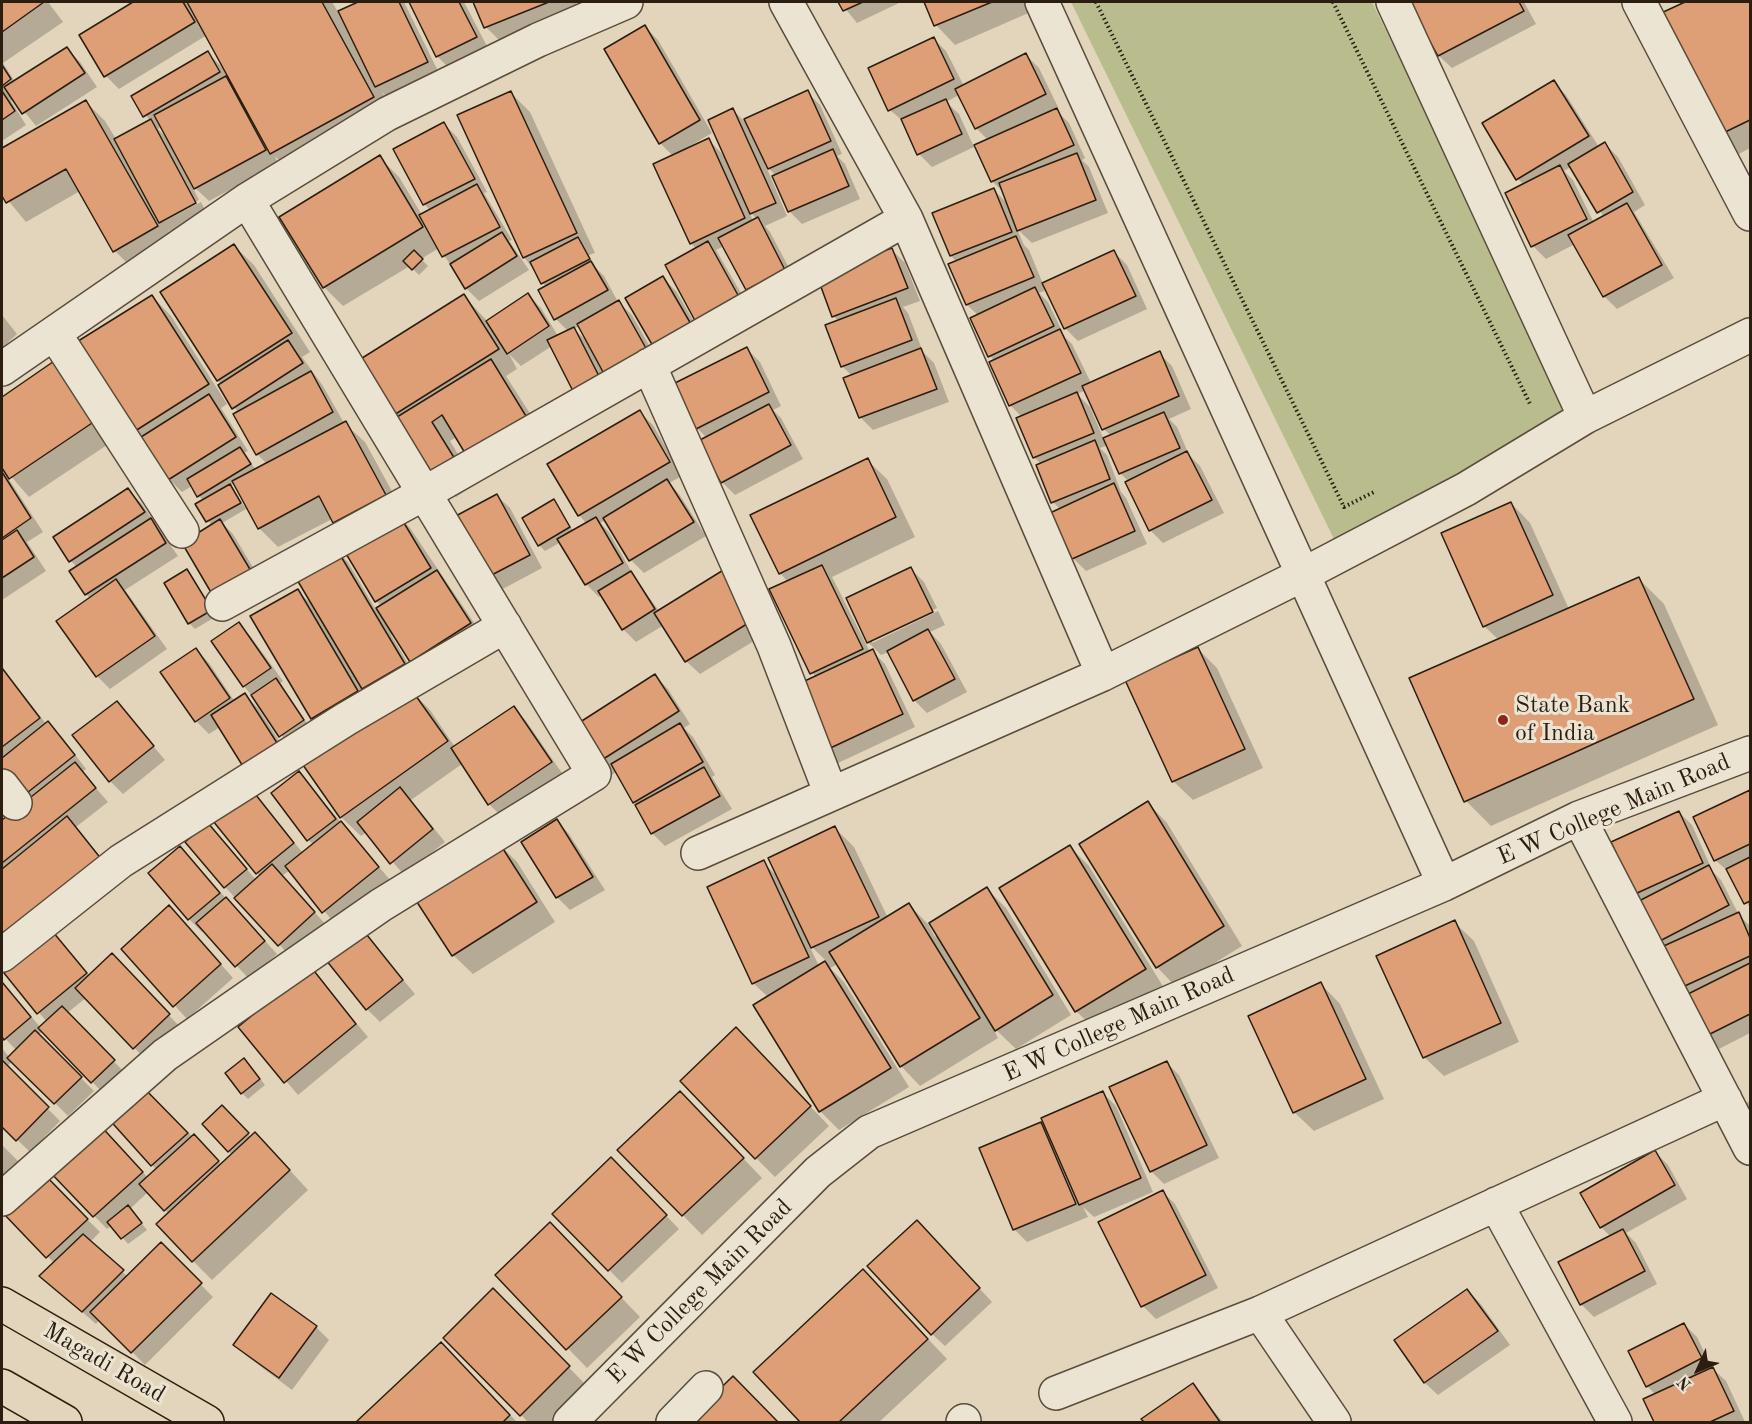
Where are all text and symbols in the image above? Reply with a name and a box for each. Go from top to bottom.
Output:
place label: State Bank of India [1515,692,1630,748]
marker: State Bank of India [1496,713,1510,727]
street label: E W College Main Road [1493,748,1735,872]
street label: E W College Main Road [999,961,1239,1089]
street label: E W College Main Road [601,1193,799,1391]
street label: Magadi Road [38,1317,170,1409]
north arrow [1668,1340,1728,1400]
text: N [1675,1373,1695,1392]

